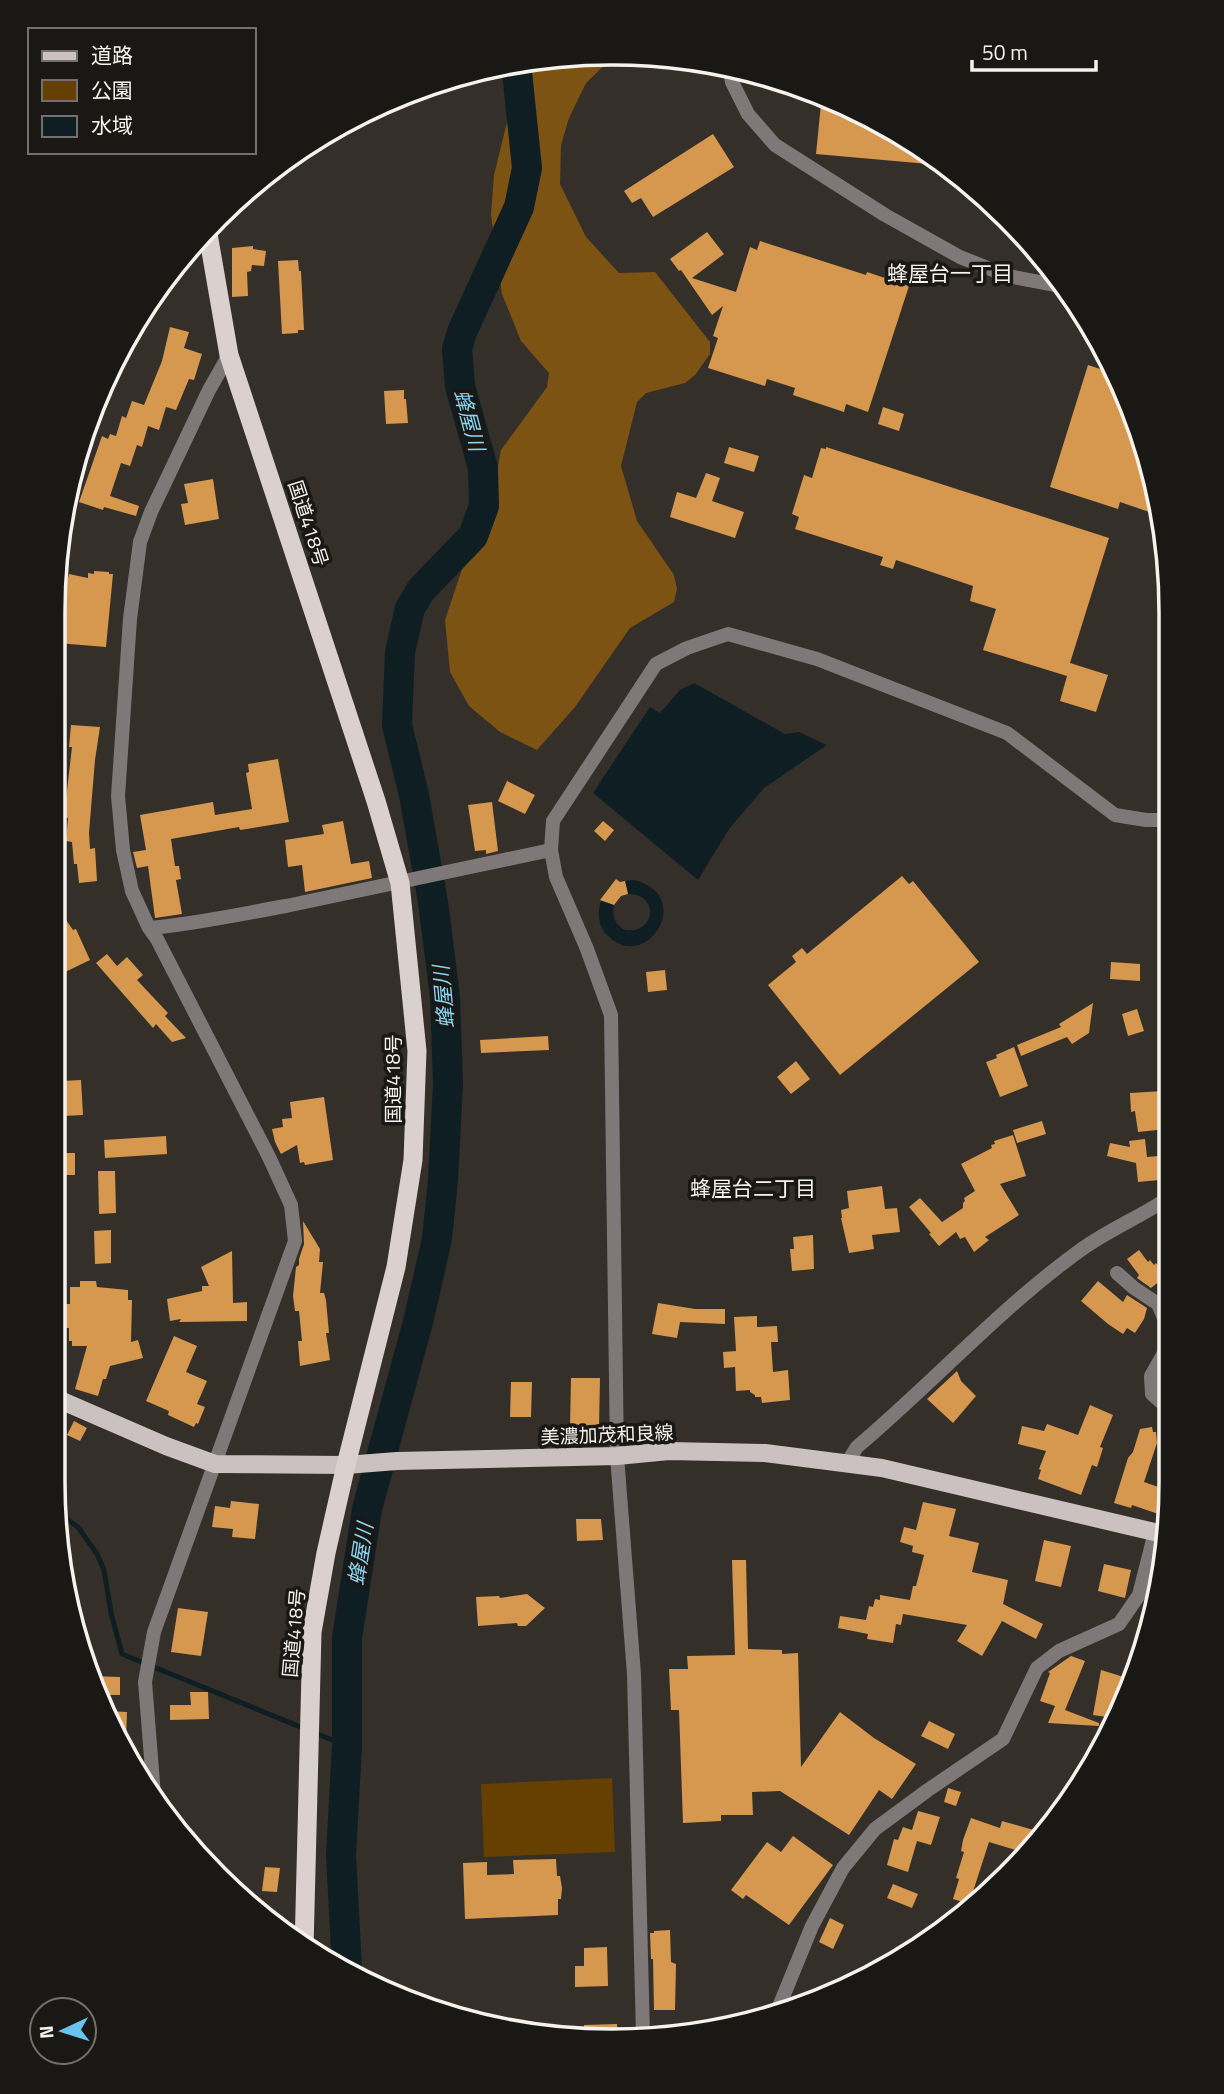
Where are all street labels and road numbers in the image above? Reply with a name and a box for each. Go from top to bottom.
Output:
street label: 国道418号 [281,476,337,570]
street label: 国道418号 [378,1035,407,1123]
street label: 美濃加茂和良線 [540,1417,674,1451]
street label: 国道418号 [275,1587,311,1679]

